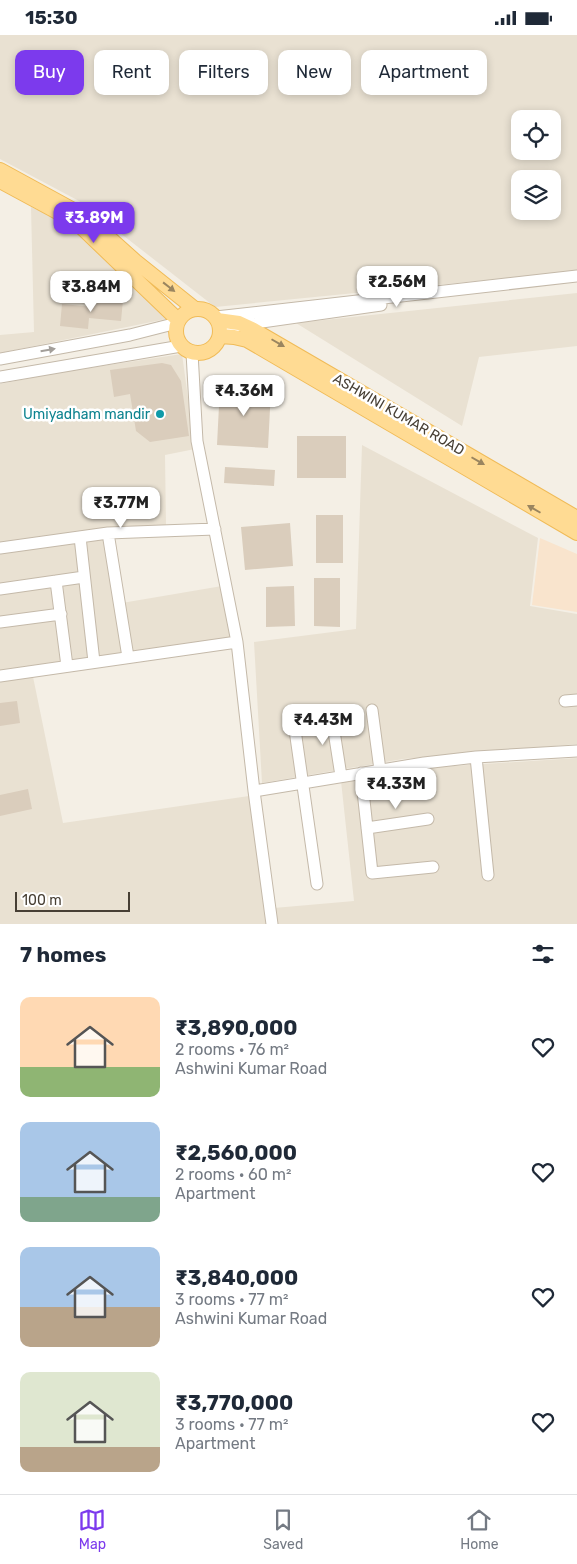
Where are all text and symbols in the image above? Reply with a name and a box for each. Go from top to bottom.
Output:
text: 15:30 [25,6,78,29]
chip: Buy [15,50,84,95]
chip: Rent [94,50,169,95]
chip: Filters [179,50,268,95]
chip: New [278,50,351,95]
chip: Apartment [361,50,487,95]
map controls [511,110,561,220]
button: locate [511,110,561,160]
button: layers [511,170,561,220]
pin: ₹3.89M [53,201,135,244]
text: ₹3.89M [65,208,123,227]
pin: ₹2.56M [356,265,438,308]
pin: ₹3.84M [50,271,132,313]
text: ₹2.56M [368,272,426,291]
text: ₹3.84M [61,277,121,296]
one-way arrow [162,281,175,292]
one-way arrow [271,339,284,348]
one-way arrow [40,345,56,353]
street label: ASHWINI KUMAR ROAD [330,370,467,459]
pin: ₹4.36M [203,375,285,417]
text: ₹4.36M [214,381,274,400]
place label: Umiyadham mandir [23,406,151,423]
marker: Umiyadham mandir [154,408,166,420]
one-way arrow [471,457,486,465]
pin: ₹3.77M [80,487,162,529]
text: ₹3.77M [93,493,149,512]
one-way arrow [527,505,542,513]
pin: ₹4.43M [282,703,364,746]
text: ₹4.43M [293,710,353,729]
pin: ₹4.33M [355,767,437,810]
text: ₹4.33M [366,774,426,793]
scale bar [15,889,130,912]
text: 100 m [22,892,62,909]
icon: filters [529,940,557,968]
text: 7 homes [20,942,106,967]
text: ₹3,890,000 [175,1015,298,1040]
icon: home [60,1017,120,1077]
icon: heart [529,1033,557,1061]
text: 2 rooms · 76 m² [175,1040,289,1059]
text: Ashwini Kumar Road [175,1059,327,1078]
text: ₹2,560,000 [175,1140,297,1165]
icon: home [60,1142,120,1202]
icon: heart [529,1158,557,1186]
text: 2 rooms · 60 m² [175,1165,292,1184]
text: Apartment [175,1184,255,1203]
text: ₹3,840,000 [175,1265,298,1290]
icon: home [60,1267,120,1327]
icon: heart [529,1283,557,1311]
text: 3 rooms · 77 m² [175,1290,288,1309]
text: Ashwini Kumar Road [175,1309,327,1328]
text: ₹3,770,000 [175,1390,293,1415]
icon: home [60,1392,120,1452]
icon: heart [529,1408,557,1436]
text: 3 rooms · 77 m² [175,1415,288,1434]
text: Apartment [175,1434,255,1453]
tab: Map [78,1506,106,1553]
tab: Saved [263,1506,303,1553]
tab: Home [460,1506,499,1553]

